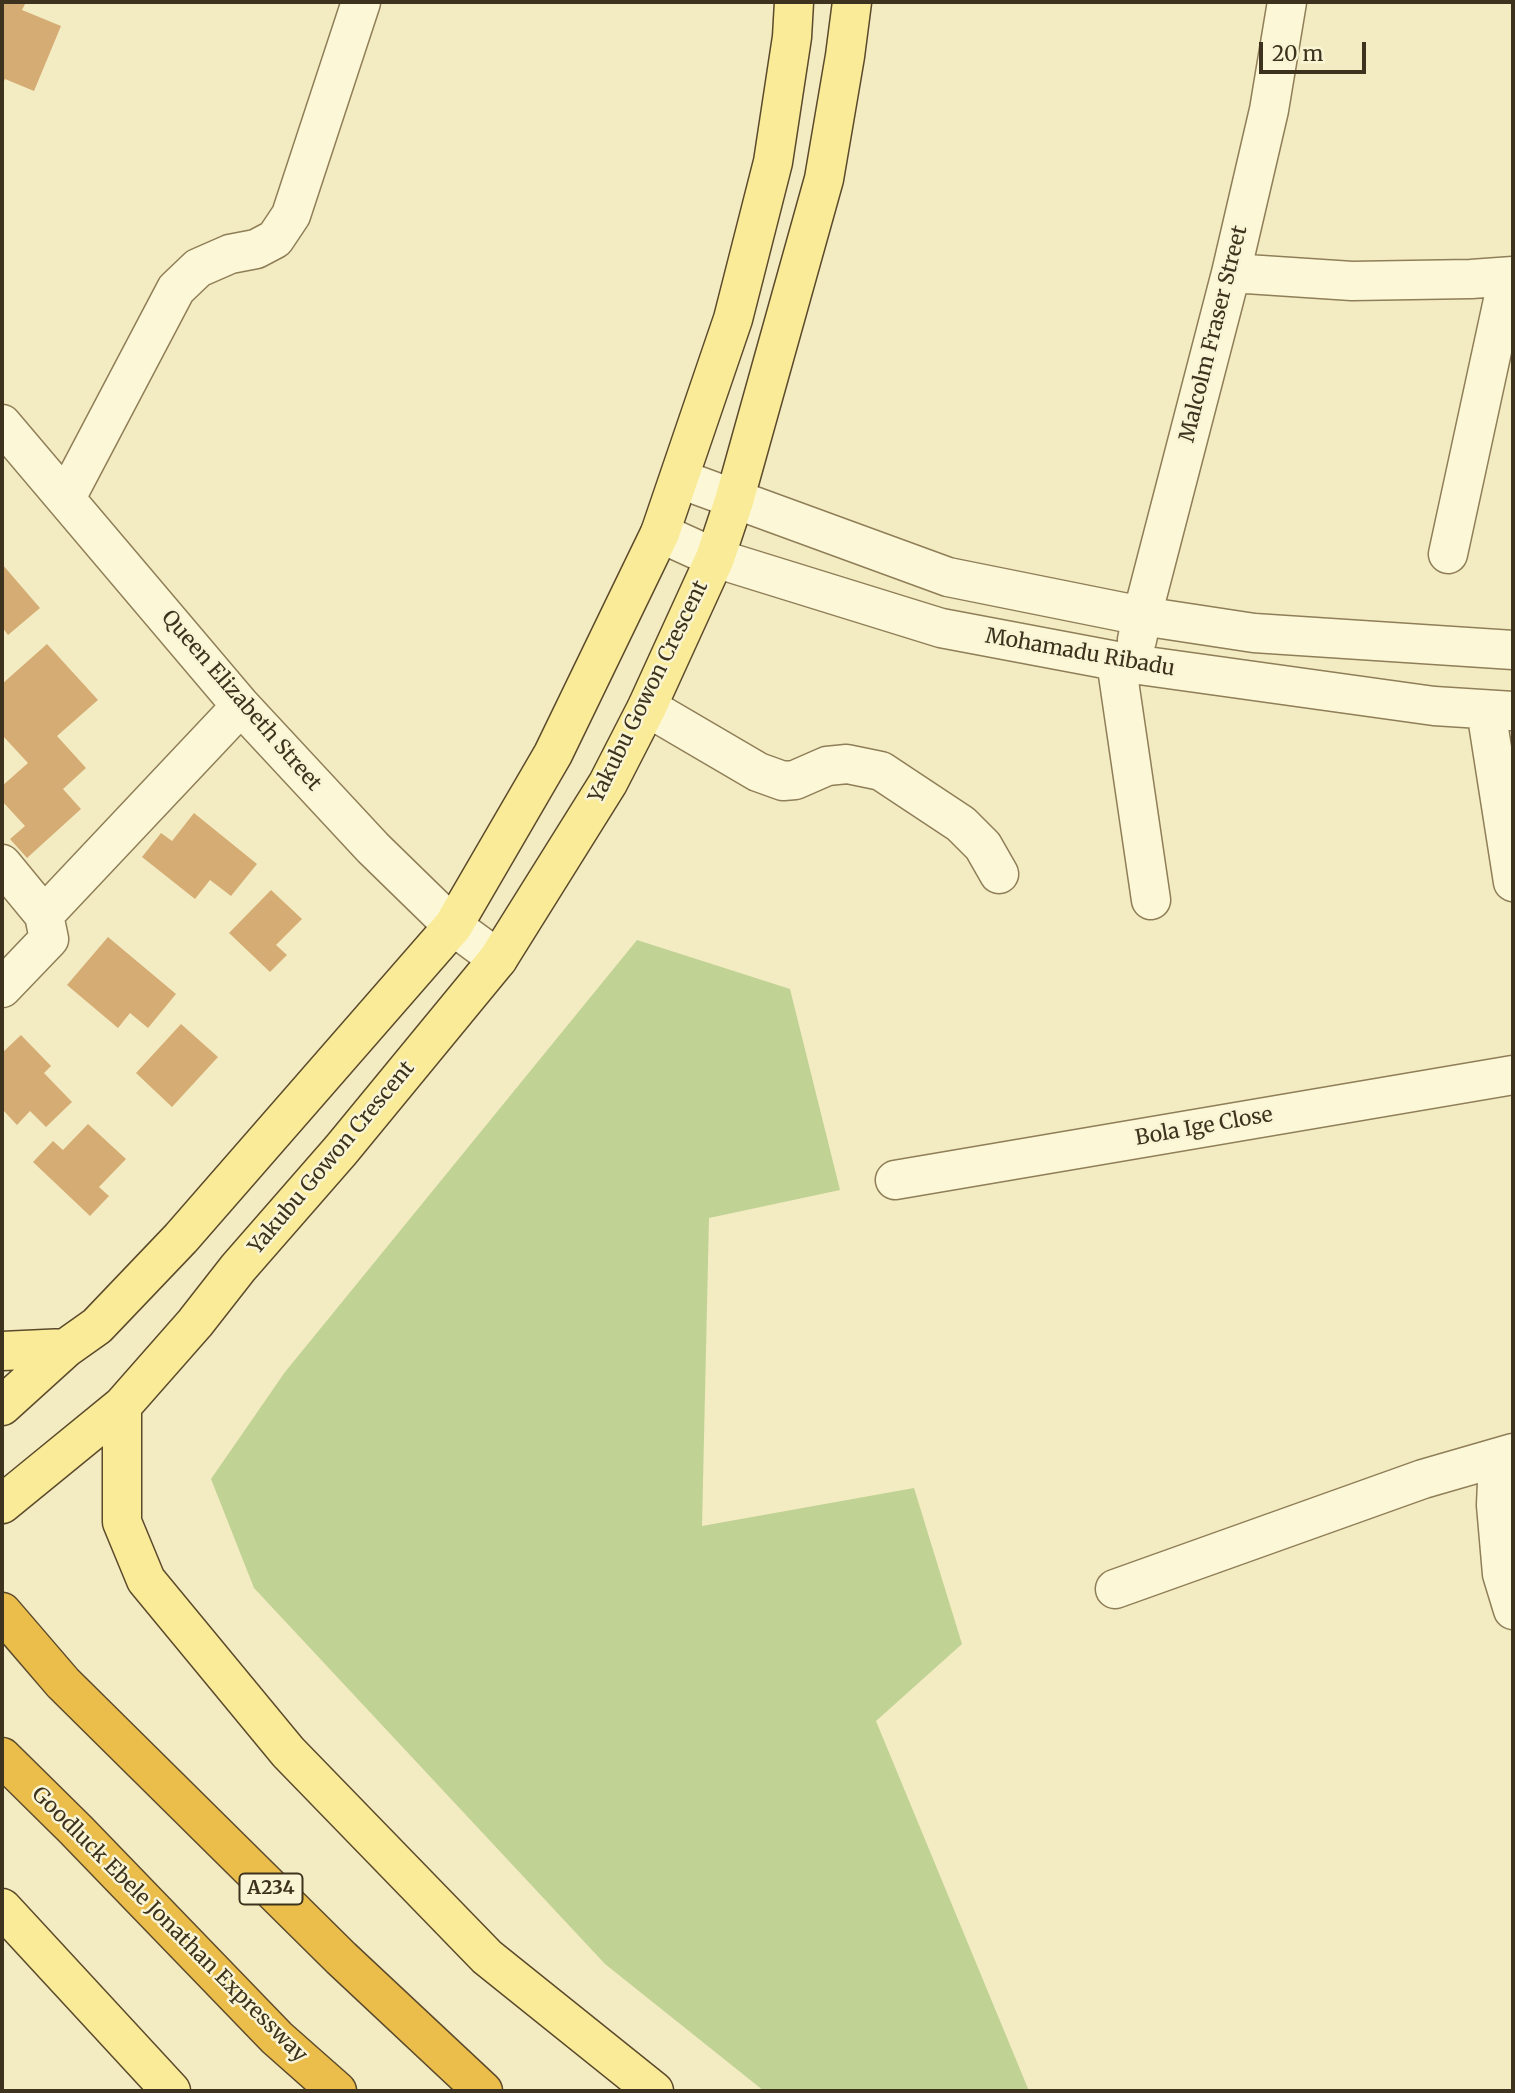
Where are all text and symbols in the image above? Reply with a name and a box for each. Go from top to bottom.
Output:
scale bar [1263,28,1370,72]
text: 20 m [1272,40,1323,67]
street label: Malcolm Fraser Street [1175,223,1253,445]
street label: Yakubu Gowon Crescent [584,577,714,807]
street label: Queen Elizabeth Street [156,606,326,796]
street label: Mohamadu Ribadu [983,624,1177,682]
street label: Yakubu Gowon Crescent [244,1056,420,1260]
street label: Bola Ige Close [1133,1103,1275,1151]
street label: Goodluck Ebele Jonathan Expressway [26,1782,312,2068]
road number: A234 [240,1873,302,1904]

